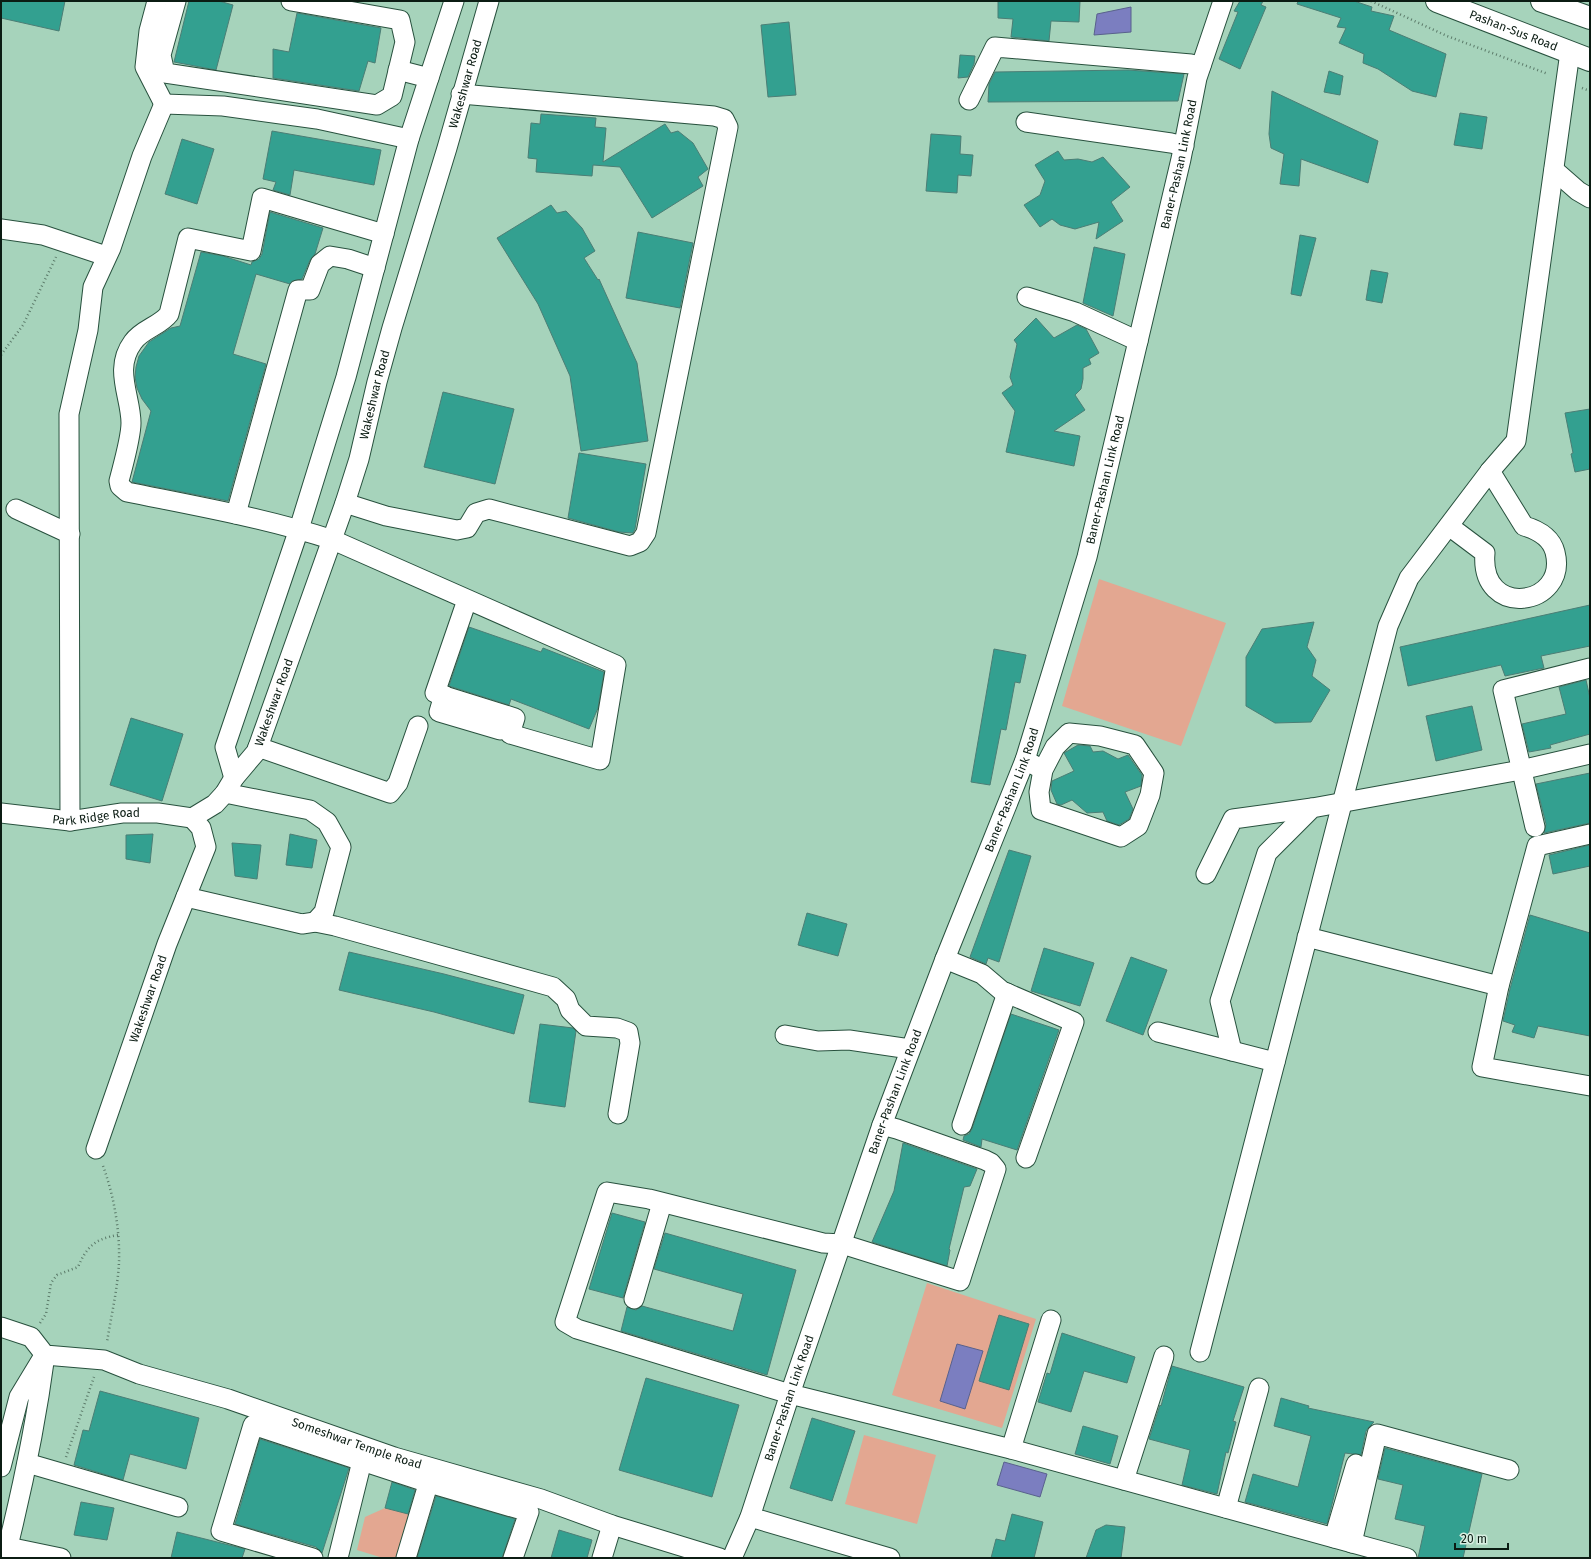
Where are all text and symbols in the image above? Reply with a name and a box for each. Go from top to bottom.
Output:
street label: Pashan-Sus Road [1467,7,1560,54]
street label: Wakeshwar Road [446,38,485,130]
street label: Baner-Pashan Link Road [1158,98,1200,230]
street label: Wakeshwar Road [357,348,393,441]
street label: Baner-Pashan Link Road [1083,414,1127,546]
street label: Wakeshwar Road [252,657,296,748]
street label: Baner-Pashan Link Road [982,726,1042,854]
street label: Park Ridge Road [52,806,140,828]
street label: Wakeshwar Road [126,953,170,1044]
street label: Baner-Pashan Link Road [866,1027,925,1156]
street label: Baner-Pashan Link Road [762,1333,817,1463]
street label: Someshwar Temple Road [290,1415,423,1472]
scale bar [1455,1525,1508,1551]
text: 20 m [1461,1532,1487,1546]

